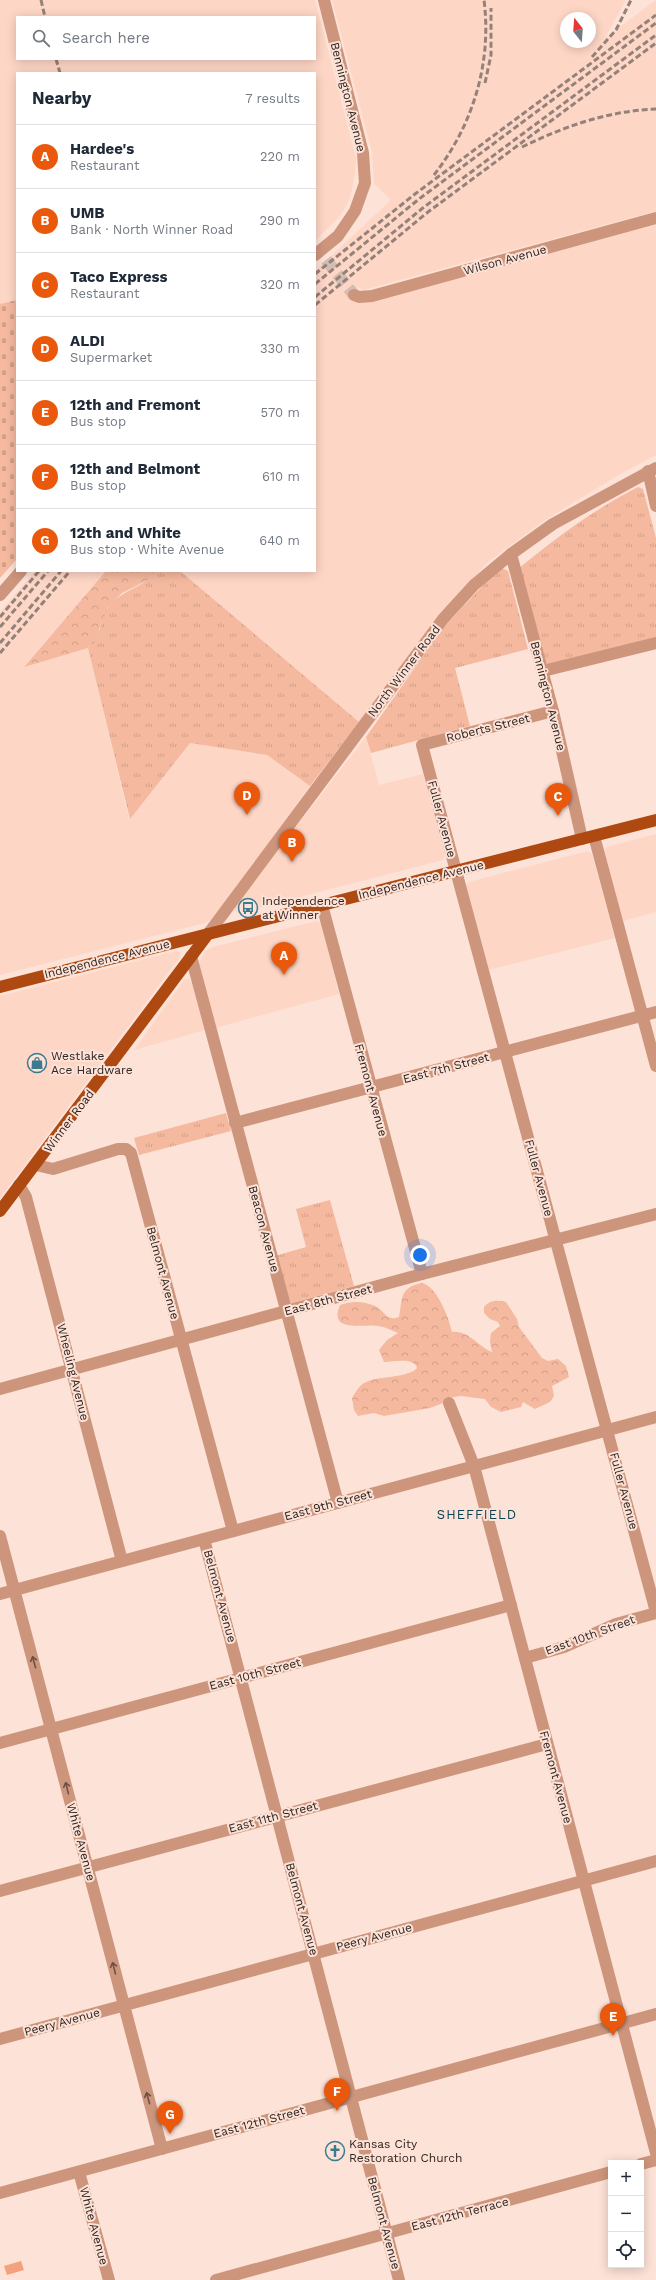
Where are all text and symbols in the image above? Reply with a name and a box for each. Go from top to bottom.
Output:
north arrow [560,12,596,48]
search box [16,16,316,60]
icon: search [30,27,52,49]
text: Search here [62,29,150,47]
street label: Bennington Avenue [328,41,368,153]
text: Nearby [32,88,91,108]
text: 7 results [245,91,300,106]
text: Hardee's [70,140,134,158]
text: A [41,149,49,164]
text: 220 m [260,149,300,164]
text: Restaurant [70,158,140,173]
text: UMB [70,204,105,222]
text: B [41,213,49,228]
text: 290 m [259,213,300,228]
text: Bank · North Winner Road [70,222,233,237]
street label: Wilson Avenue [462,242,548,278]
text: Taco Express [70,268,168,286]
text: C [41,277,49,292]
text: 320 m [260,277,300,292]
text: Restaurant [70,286,140,301]
text: ALDI [70,332,105,350]
text: D [40,341,50,356]
text: 330 m [260,341,300,356]
text: Supermarket [70,350,152,365]
text: 12th and Fremont [70,396,200,414]
text: E [41,405,49,420]
text: 570 m [260,405,300,420]
text: Bus stop [70,414,126,429]
text: 12th and Belmont [70,460,200,478]
text: F [41,469,49,484]
text: 610 m [262,469,300,484]
text: Bus stop [70,478,126,493]
text: 12th and White [70,524,181,542]
text: G [40,533,50,548]
text: 640 m [259,533,300,548]
text: Bus stop · White Avenue [70,542,224,557]
street label: North Winner Road [365,622,443,720]
street label: Bennington Avenue [528,640,568,752]
street label: Roberts Street [445,711,531,745]
street label: Fuller Avenue [425,779,459,859]
pin: D [234,782,260,815]
pin: C [545,783,571,816]
pin: B [279,829,305,862]
street label: Independence Avenue [357,858,485,902]
place label: Independence at Winner [262,894,345,922]
bus stop icon: Independence at Winner [237,897,259,919]
street label: Independence Avenue [43,937,171,981]
pin: A [271,942,297,975]
street label: Fremont Avenue [352,1042,390,1138]
place label: Westlake Ace Hardware [51,1049,133,1077]
street label: East 7th Street [401,1050,491,1086]
shop icon: Westlake Ace Hardware [26,1052,48,1074]
street label: Winner Road [41,1087,97,1155]
street label: Fuller Avenue [522,1138,556,1218]
street label: Beacon Avenue [246,1184,282,1274]
street label: Belmont Avenue [144,1225,182,1321]
your location [410,1245,430,1265]
street label: East 8th Street [283,1282,373,1318]
street label: Wheeling Avenue [54,1322,92,1422]
street label: Fuller Avenue [607,1451,641,1531]
street label: East 9th Street [283,1487,373,1523]
district label: SHEFFIELD [437,1507,517,1522]
street label: Belmont Avenue [201,1548,239,1644]
street label: East 10th Street [543,1612,637,1658]
street label: East 10th Street [208,1655,302,1693]
one-way arrow [30,1656,37,1669]
street label: Fremont Avenue [537,1729,575,1825]
one-way arrow [63,1781,71,1794]
street label: East 11th Street [227,1798,319,1836]
street label: White Avenue [64,1801,98,1883]
street label: Belmont Avenue [283,1861,321,1957]
street label: Peery Avenue [335,1920,414,1954]
one-way arrow [110,1961,117,1974]
pin: E [600,2003,626,2036]
street label: Peery Avenue [23,2005,102,2039]
pin: F [324,2078,350,2111]
one-way arrow [144,2091,152,2104]
pin: G [157,2101,183,2134]
street label: East 12th Street [212,2103,306,2141]
place label: Kansas City Restoration Church [349,2137,462,2165]
church icon: Kansas City Restoration Church [324,2140,346,2162]
map controls [608,2160,644,2268]
button: + [608,2160,644,2196]
street label: Belmont Avenue [365,2175,403,2271]
street label: White Avenue [77,2185,111,2267]
street label: East 12th Terrace [410,2194,510,2234]
button: − [608,2196,644,2232]
button: locate [608,2232,644,2268]

